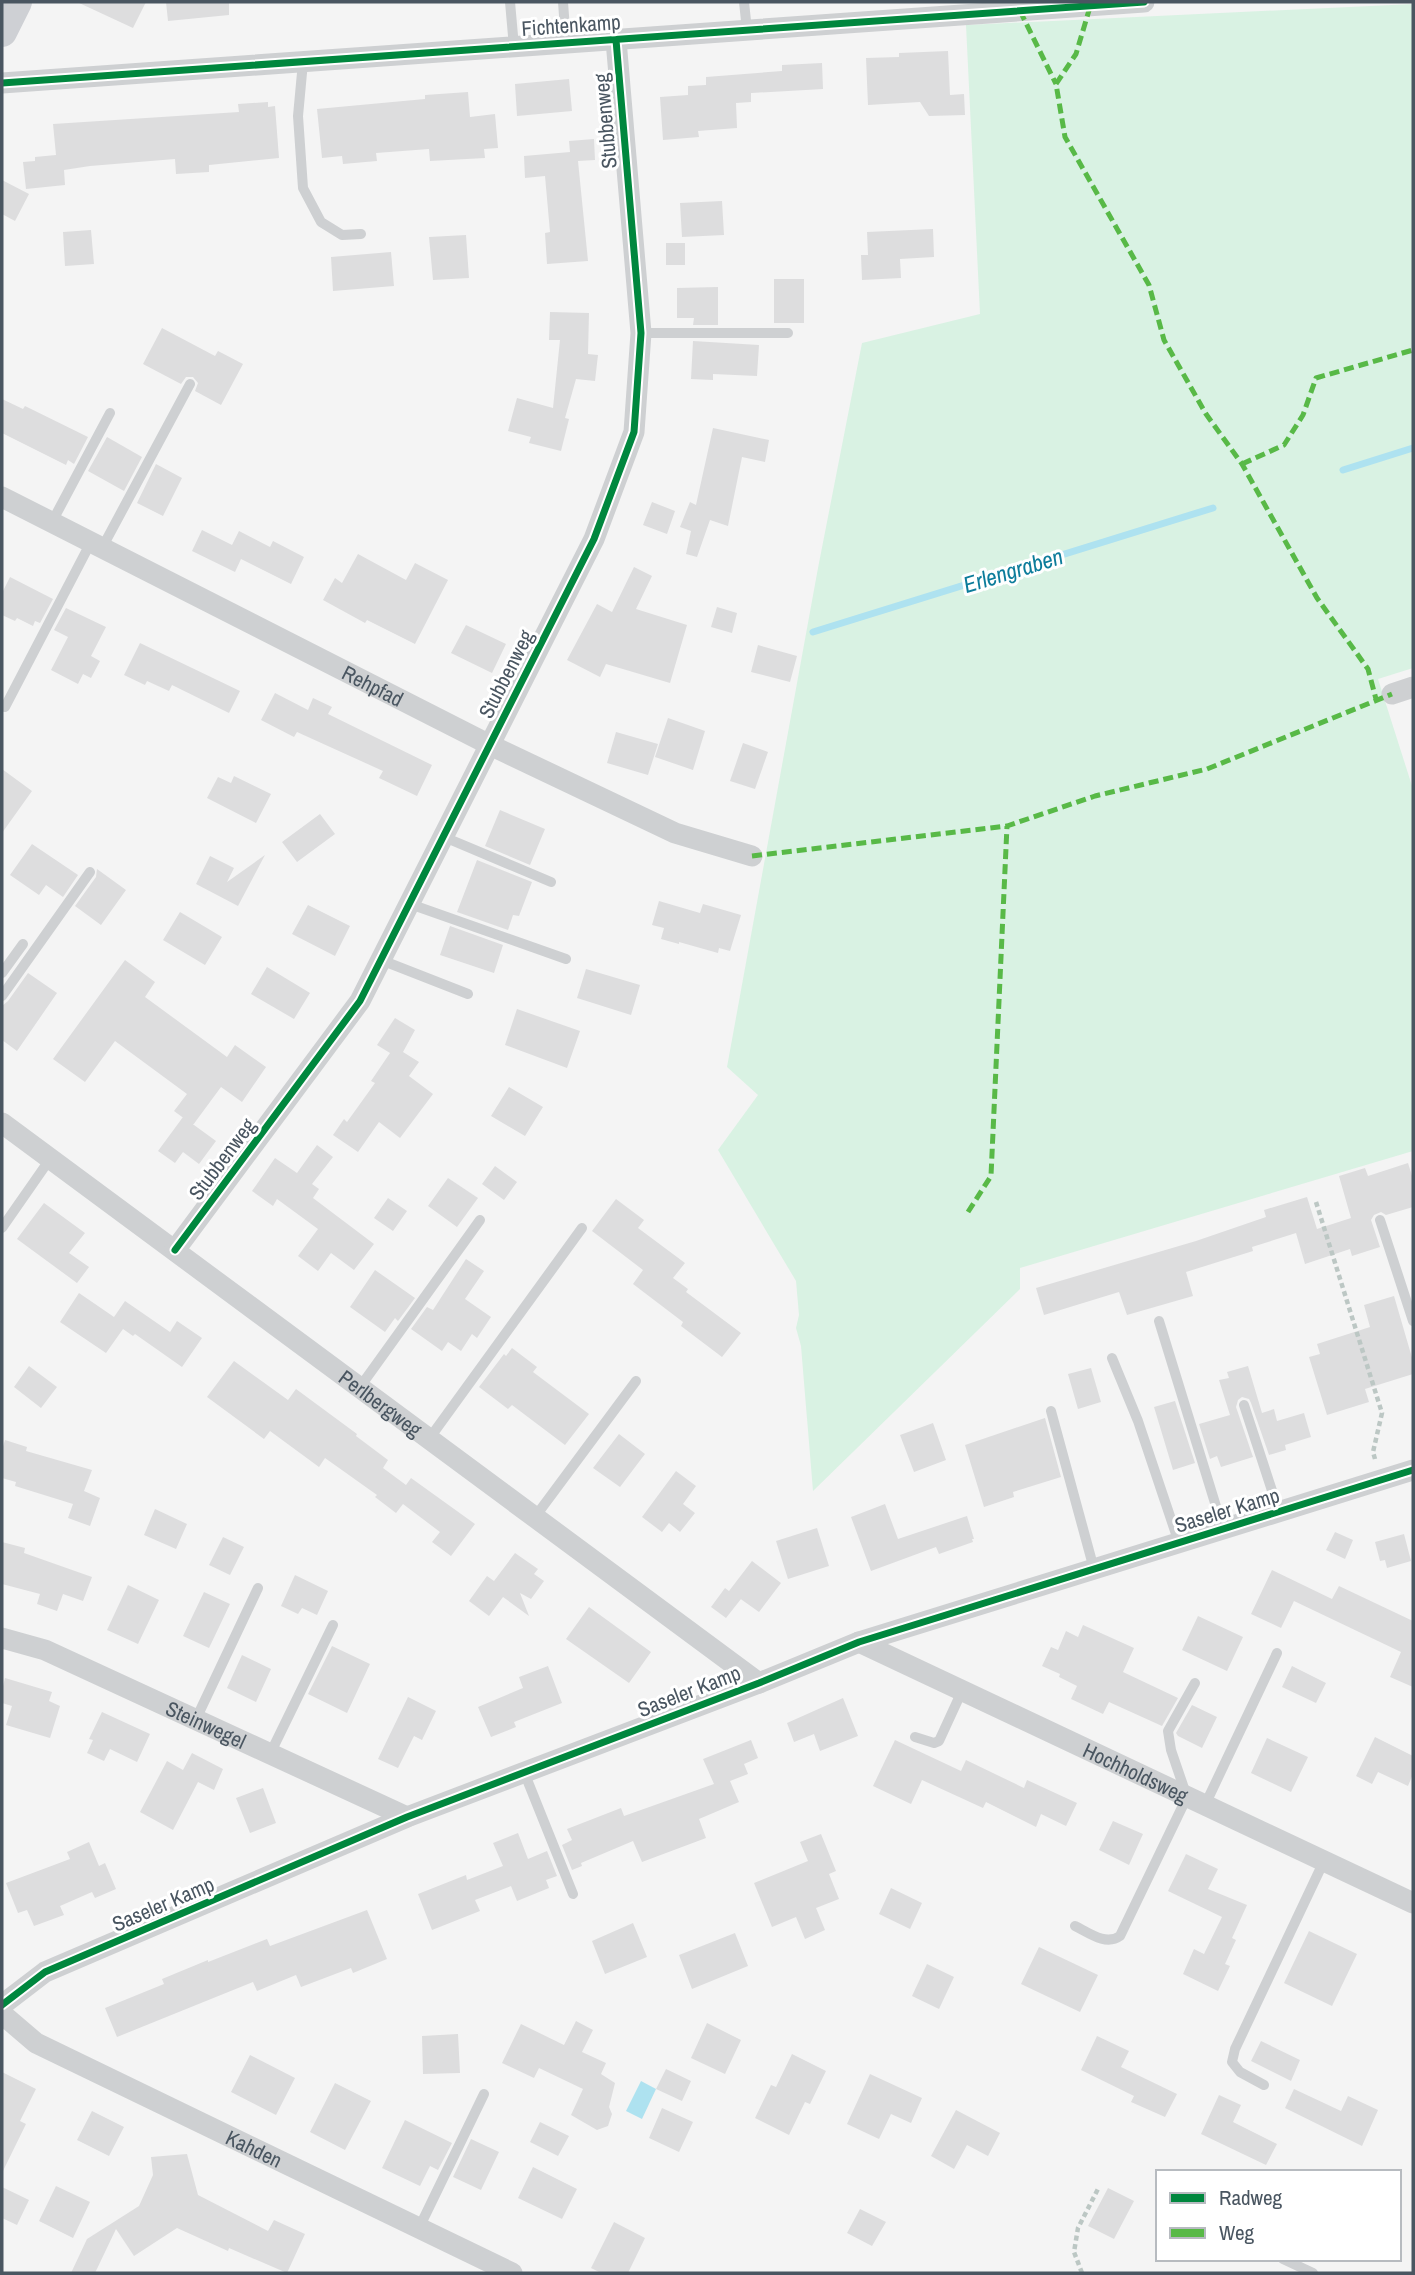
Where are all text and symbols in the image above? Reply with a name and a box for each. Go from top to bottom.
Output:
street label: Fichtenkamp [520,7,622,43]
street label: Stubbenweg [586,72,624,170]
water label: Erlengraben [959,540,1067,600]
street label: Stubbenweg [471,624,541,723]
street label: Rehpfad [337,658,408,713]
street label: Stubbenweg [182,1112,263,1206]
street label: Perlbergweg [333,1363,428,1444]
street label: Saseler Kamp [1171,1480,1283,1540]
street label: Saseler Kamp [633,1658,745,1724]
street label: Steinwegel [161,1693,251,1755]
street label: Hochholdsweg [1079,1735,1193,1810]
street label: Saseler Kamp [108,1870,218,1938]
street label: Kahden [221,2122,287,2174]
legend [1156,2170,1401,2261]
text: Radweg [1219,2183,1283,2212]
text: Weg [1219,2218,1255,2247]

